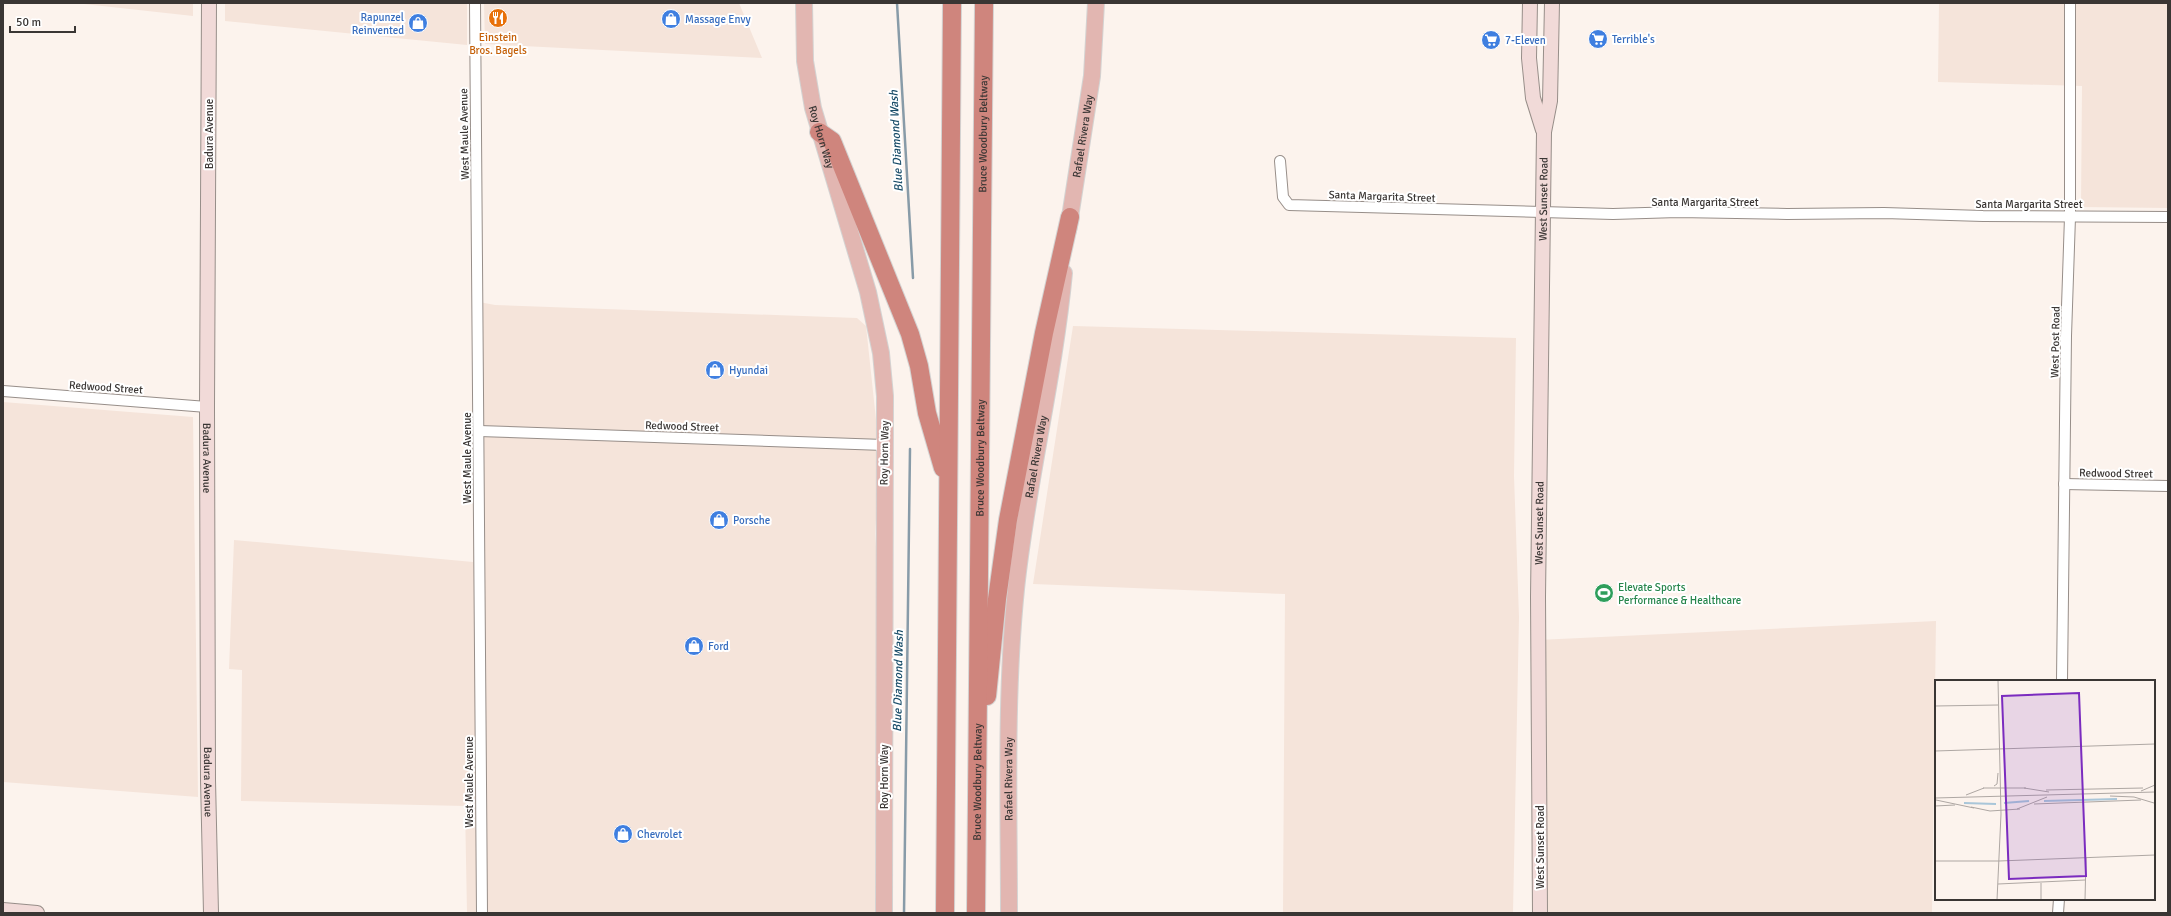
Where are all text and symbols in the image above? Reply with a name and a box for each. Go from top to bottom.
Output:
restaurant icon: Einstein Bros. Bagels [487,7,509,29]
scale bar [10,8,75,34]
shop icon: Massage Envy [660,8,682,30]
place label: Rapunzel Reinvented [352,11,404,37]
shop icon: Rapunzel Reinvented [407,12,429,34]
place label: Massage Envy [685,13,751,26]
text: 50 m [16,15,41,30]
supermarket icon: Terrible's [1587,28,1609,50]
supermarket icon: 7-Eleven [1480,29,1502,51]
place label: Einstein Bros. Bagels [469,31,527,57]
place label: Terrible's [1612,33,1655,46]
place label: 7-Eleven [1505,34,1546,47]
street label: Bruce Woodbury Beltway [976,75,990,193]
street label: West Maule Avenue [457,88,472,180]
water label: Blue Diamond Wash [886,89,907,192]
street label: Rafael Rivera Way [1070,93,1096,179]
street label: Badura Avenue [203,99,216,169]
street label: Roy Horn Way [806,104,837,171]
street label: West Sunset Road [1537,157,1551,241]
street label: Santa Margarita Street [1328,188,1436,205]
street label: Santa Margarita Street [1652,196,1759,209]
street label: Santa Margarita Street [1976,198,2083,211]
street label: West Post Road [2048,306,2063,378]
shop icon: Hyundai [704,359,726,381]
place label: Hyundai [729,364,768,377]
street label: Redwood Street [69,378,143,397]
street label: Bruce Woodbury Beltway [973,398,988,517]
street label: West Maule Avenue [461,412,474,504]
street label: Rafael Rivera Way [1023,414,1050,499]
street label: Redwood Street [645,419,719,434]
street label: Roy Horn Way [877,420,892,485]
street label: Badura Avenue [200,423,213,493]
street label: Redwood Street [2079,466,2153,481]
street label: West Sunset Road [1532,481,1546,565]
shop icon: Porsche [708,509,730,531]
place label: Porsche [733,514,770,527]
place label: Elevate Sports Performance & Healthcare [1618,581,1741,607]
sports icon: Elevate Sports Performance & Healthcare [1593,582,1615,604]
water label: Blue Diamond Wash [890,629,907,732]
shop icon: Ford [683,635,705,657]
place label: Ford [708,640,729,653]
inset map [1935,680,2155,900]
street label: Bruce Woodbury Beltway [971,722,985,841]
street label: West Maule Avenue [463,736,476,828]
street label: Rafael Rivera Way [1002,736,1016,821]
street label: Roy Horn Way [878,744,891,809]
street label: Badura Avenue [201,747,215,817]
street label: West Sunset Road [1534,805,1547,889]
shop icon: Chevrolet [612,823,634,845]
place label: Chevrolet [637,828,682,841]

